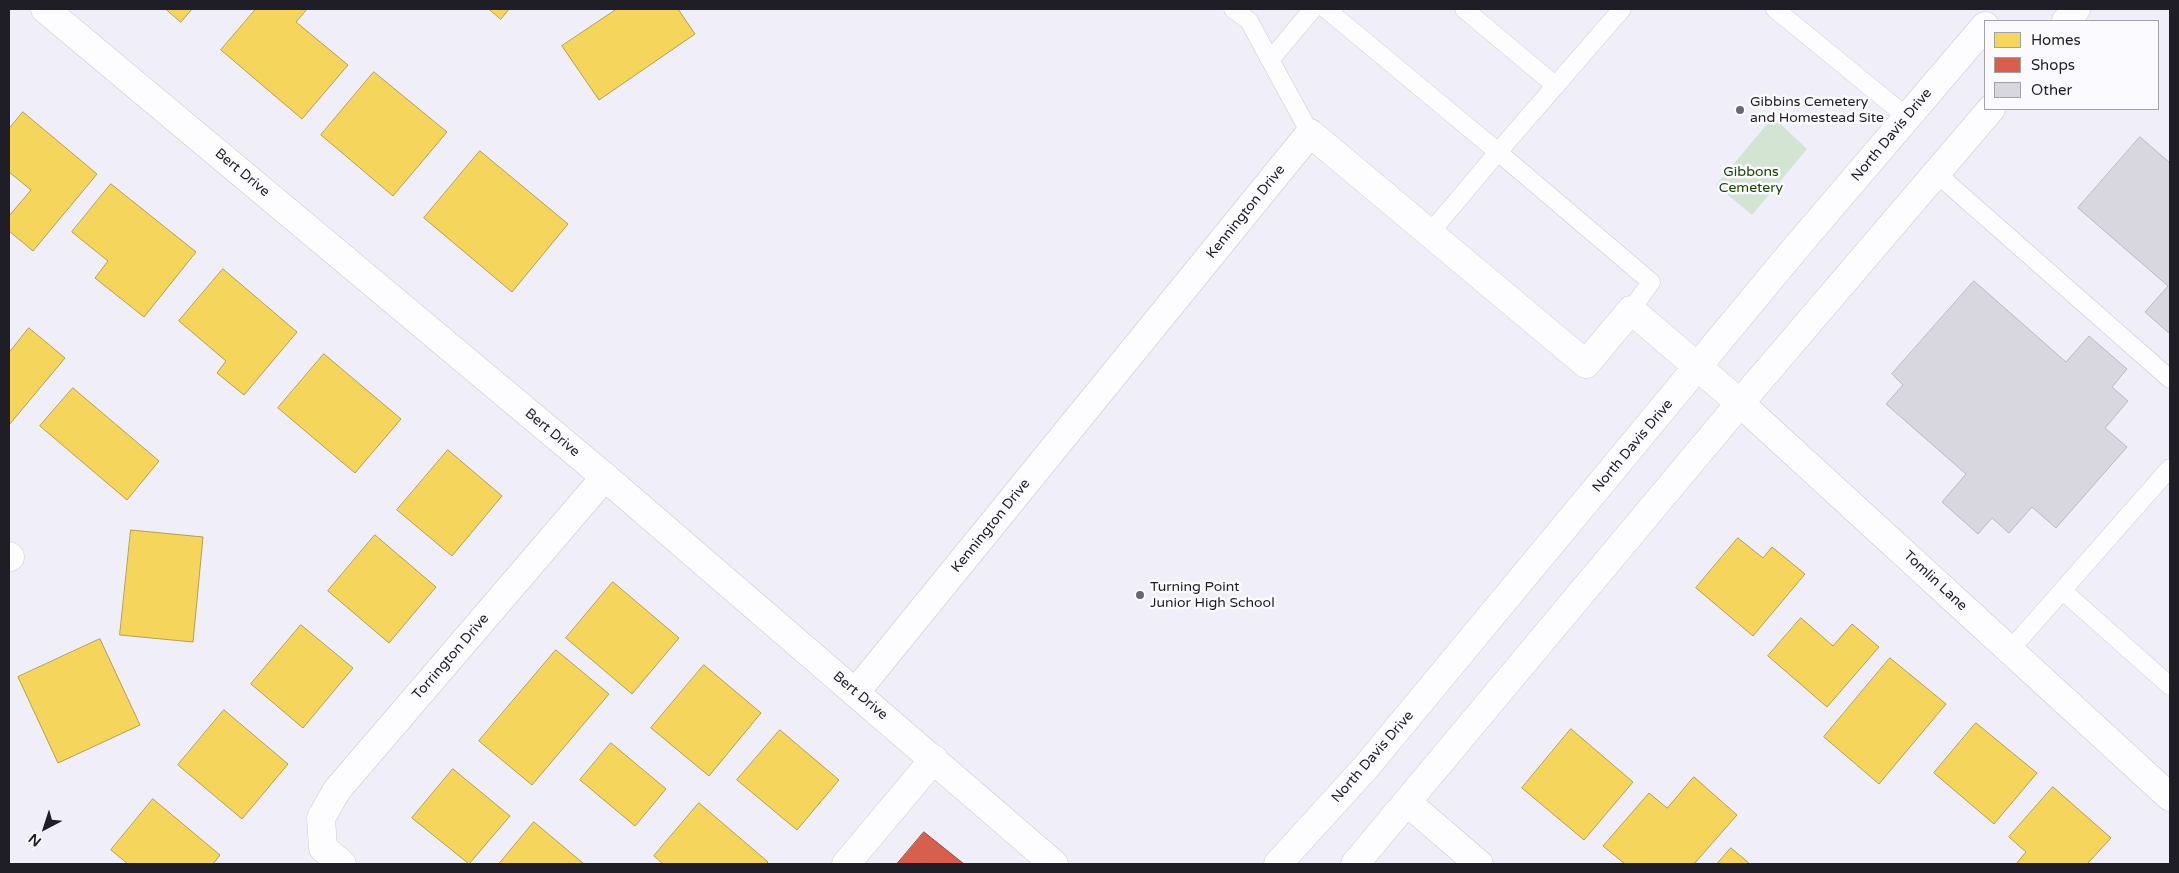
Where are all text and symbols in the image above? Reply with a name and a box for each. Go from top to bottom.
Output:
legend [1984,20,2159,110]
text: Homes [2031,31,2081,49]
text: Shops [2031,56,2075,74]
text: Other [2031,81,2072,99]
street label: North Davis Drive [1848,85,1936,185]
place label: Gibbins Cemetery and Homestead Site [1750,94,1884,126]
marker: Gibbins Cemetery and Homestead Site [1734,104,1746,116]
street label: Bert Drive [211,145,273,201]
street label: Kennington Drive [1203,162,1289,262]
park label: Gibbons Cemetery [1719,164,1783,196]
street label: North Davis Drive [1589,396,1677,496]
street label: Bert Drive [521,405,583,461]
street label: Kennington Drive [948,476,1034,576]
street label: Tomlin Lane [1900,547,1970,615]
place label: Turning Point Junior High School [1150,579,1275,612]
marker: Turning Point Junior High School [1134,589,1146,601]
street label: Torrington Drive [409,611,493,703]
street label: Bert Drive [829,668,891,724]
street label: North Davis Drive [1329,708,1417,806]
north arrow [20,803,70,853]
text: N [25,830,45,850]

